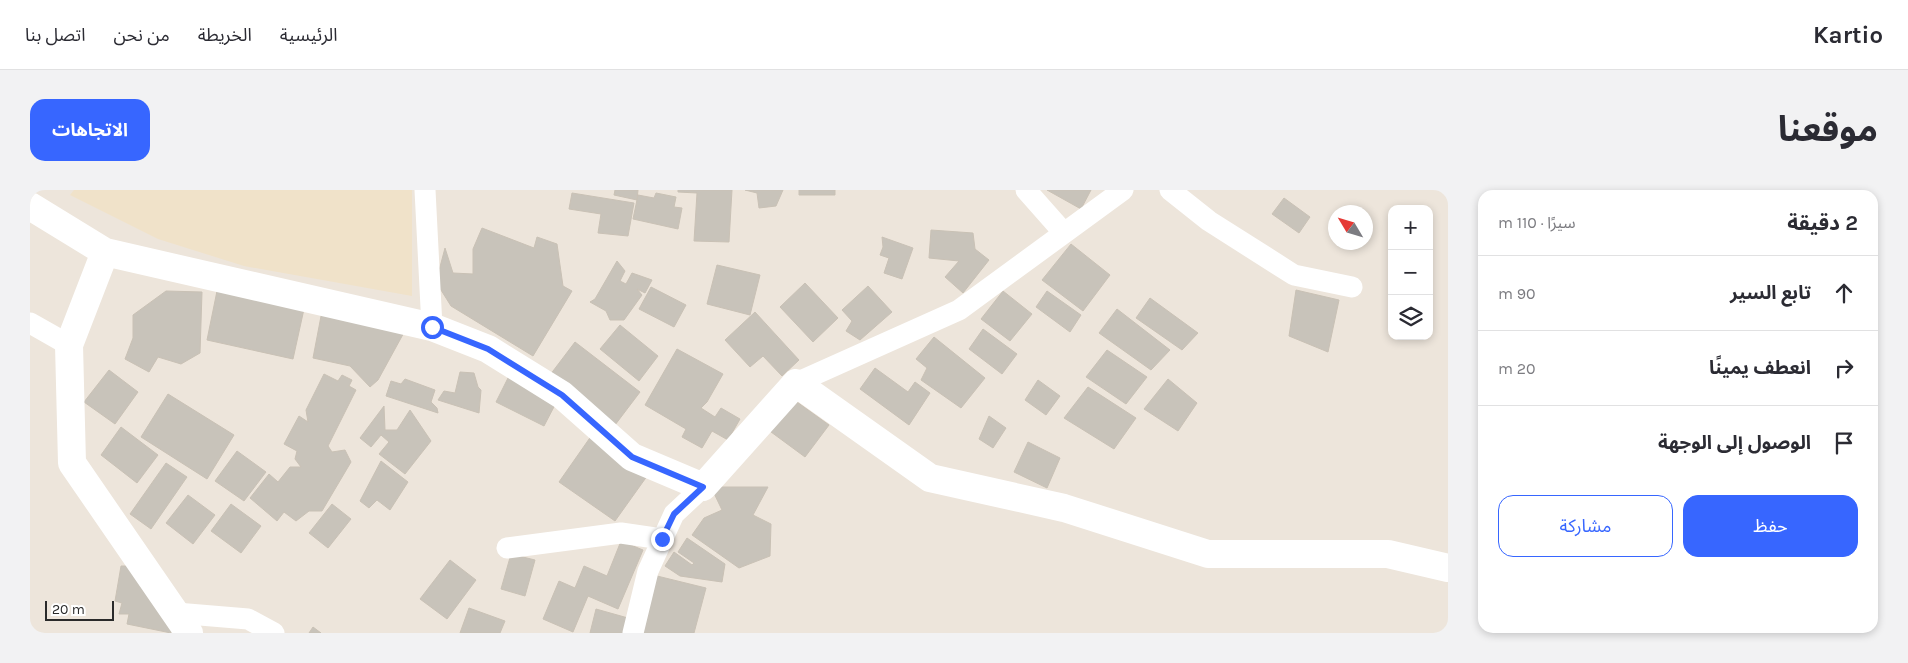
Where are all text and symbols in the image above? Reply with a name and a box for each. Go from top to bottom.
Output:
text: Kartio [1813,21,1883,49]
text: اتصل بنا [25,24,85,46]
text: من نحن [113,24,170,46]
text: الخريطة [198,24,252,46]
text: الرئيسية [280,24,338,46]
button: الاتجاهات [30,99,150,161]
text: موقعنا [1778,109,1878,150]
north arrow [1328,205,1373,250]
map controls [1388,205,1433,340]
button: + [1388,205,1433,250]
text: 2 دقيقة [1787,211,1858,235]
text: سيرًا · 110 m [1498,213,1576,232]
button: − [1388,250,1433,295]
icon: ahead [1830,279,1858,307]
text: تابع السير [1730,282,1811,304]
text: 90 m [1498,284,1536,303]
button: layers [1388,295,1433,340]
route start [421,316,444,339]
icon: right [1830,354,1858,382]
text: انعطف يمينًا [1709,357,1811,379]
text: 20 m [1498,359,1536,378]
icon: arrive [1830,429,1858,457]
text: الوصول إلى الوجهة [1658,432,1811,454]
button: مشاركة [1498,495,1673,557]
button: حفظ [1683,495,1858,557]
route end [651,528,674,551]
scale bar [45,598,114,621]
text: 20 m [52,601,85,618]

